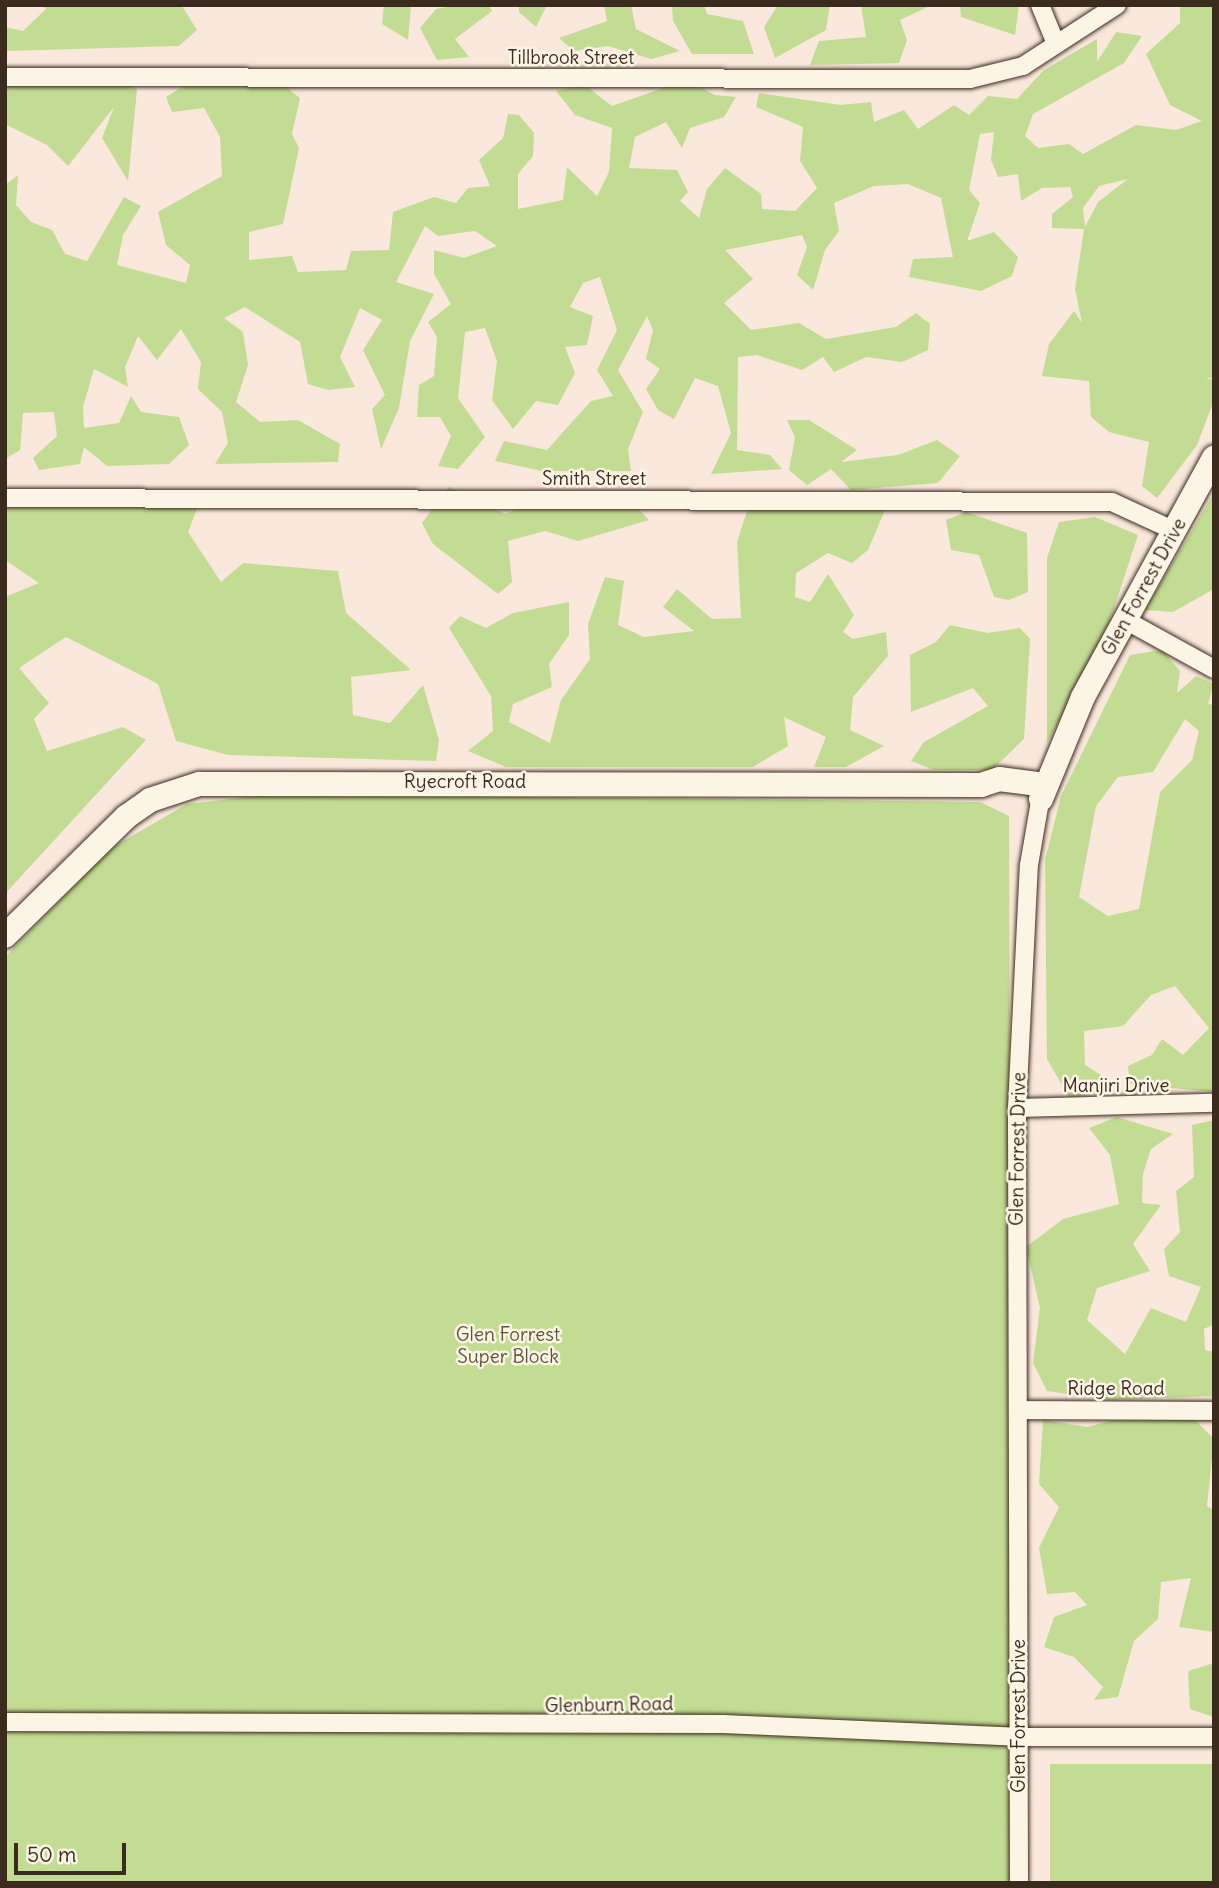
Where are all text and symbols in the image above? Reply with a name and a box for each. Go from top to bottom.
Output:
street label: Tillbrook Street [507,47,635,69]
street label: Smith Street [542,468,646,490]
street label: Glen Forrest Drive [1097,514,1191,660]
street label: Ryecroft Road [404,771,526,793]
street label: Glen Forrest Drive [1005,1072,1031,1226]
street label: Manjiri Drive [1062,1075,1170,1097]
park label: Glen Forrest Super Block [456,1324,560,1368]
street label: Ridge Road [1067,1378,1165,1400]
street label: Glen Forrest Drive [1008,1639,1030,1793]
street label: Glenburn Road [544,1692,674,1718]
scale bar [18,1828,130,1872]
text: 50 m [27,1841,76,1868]

